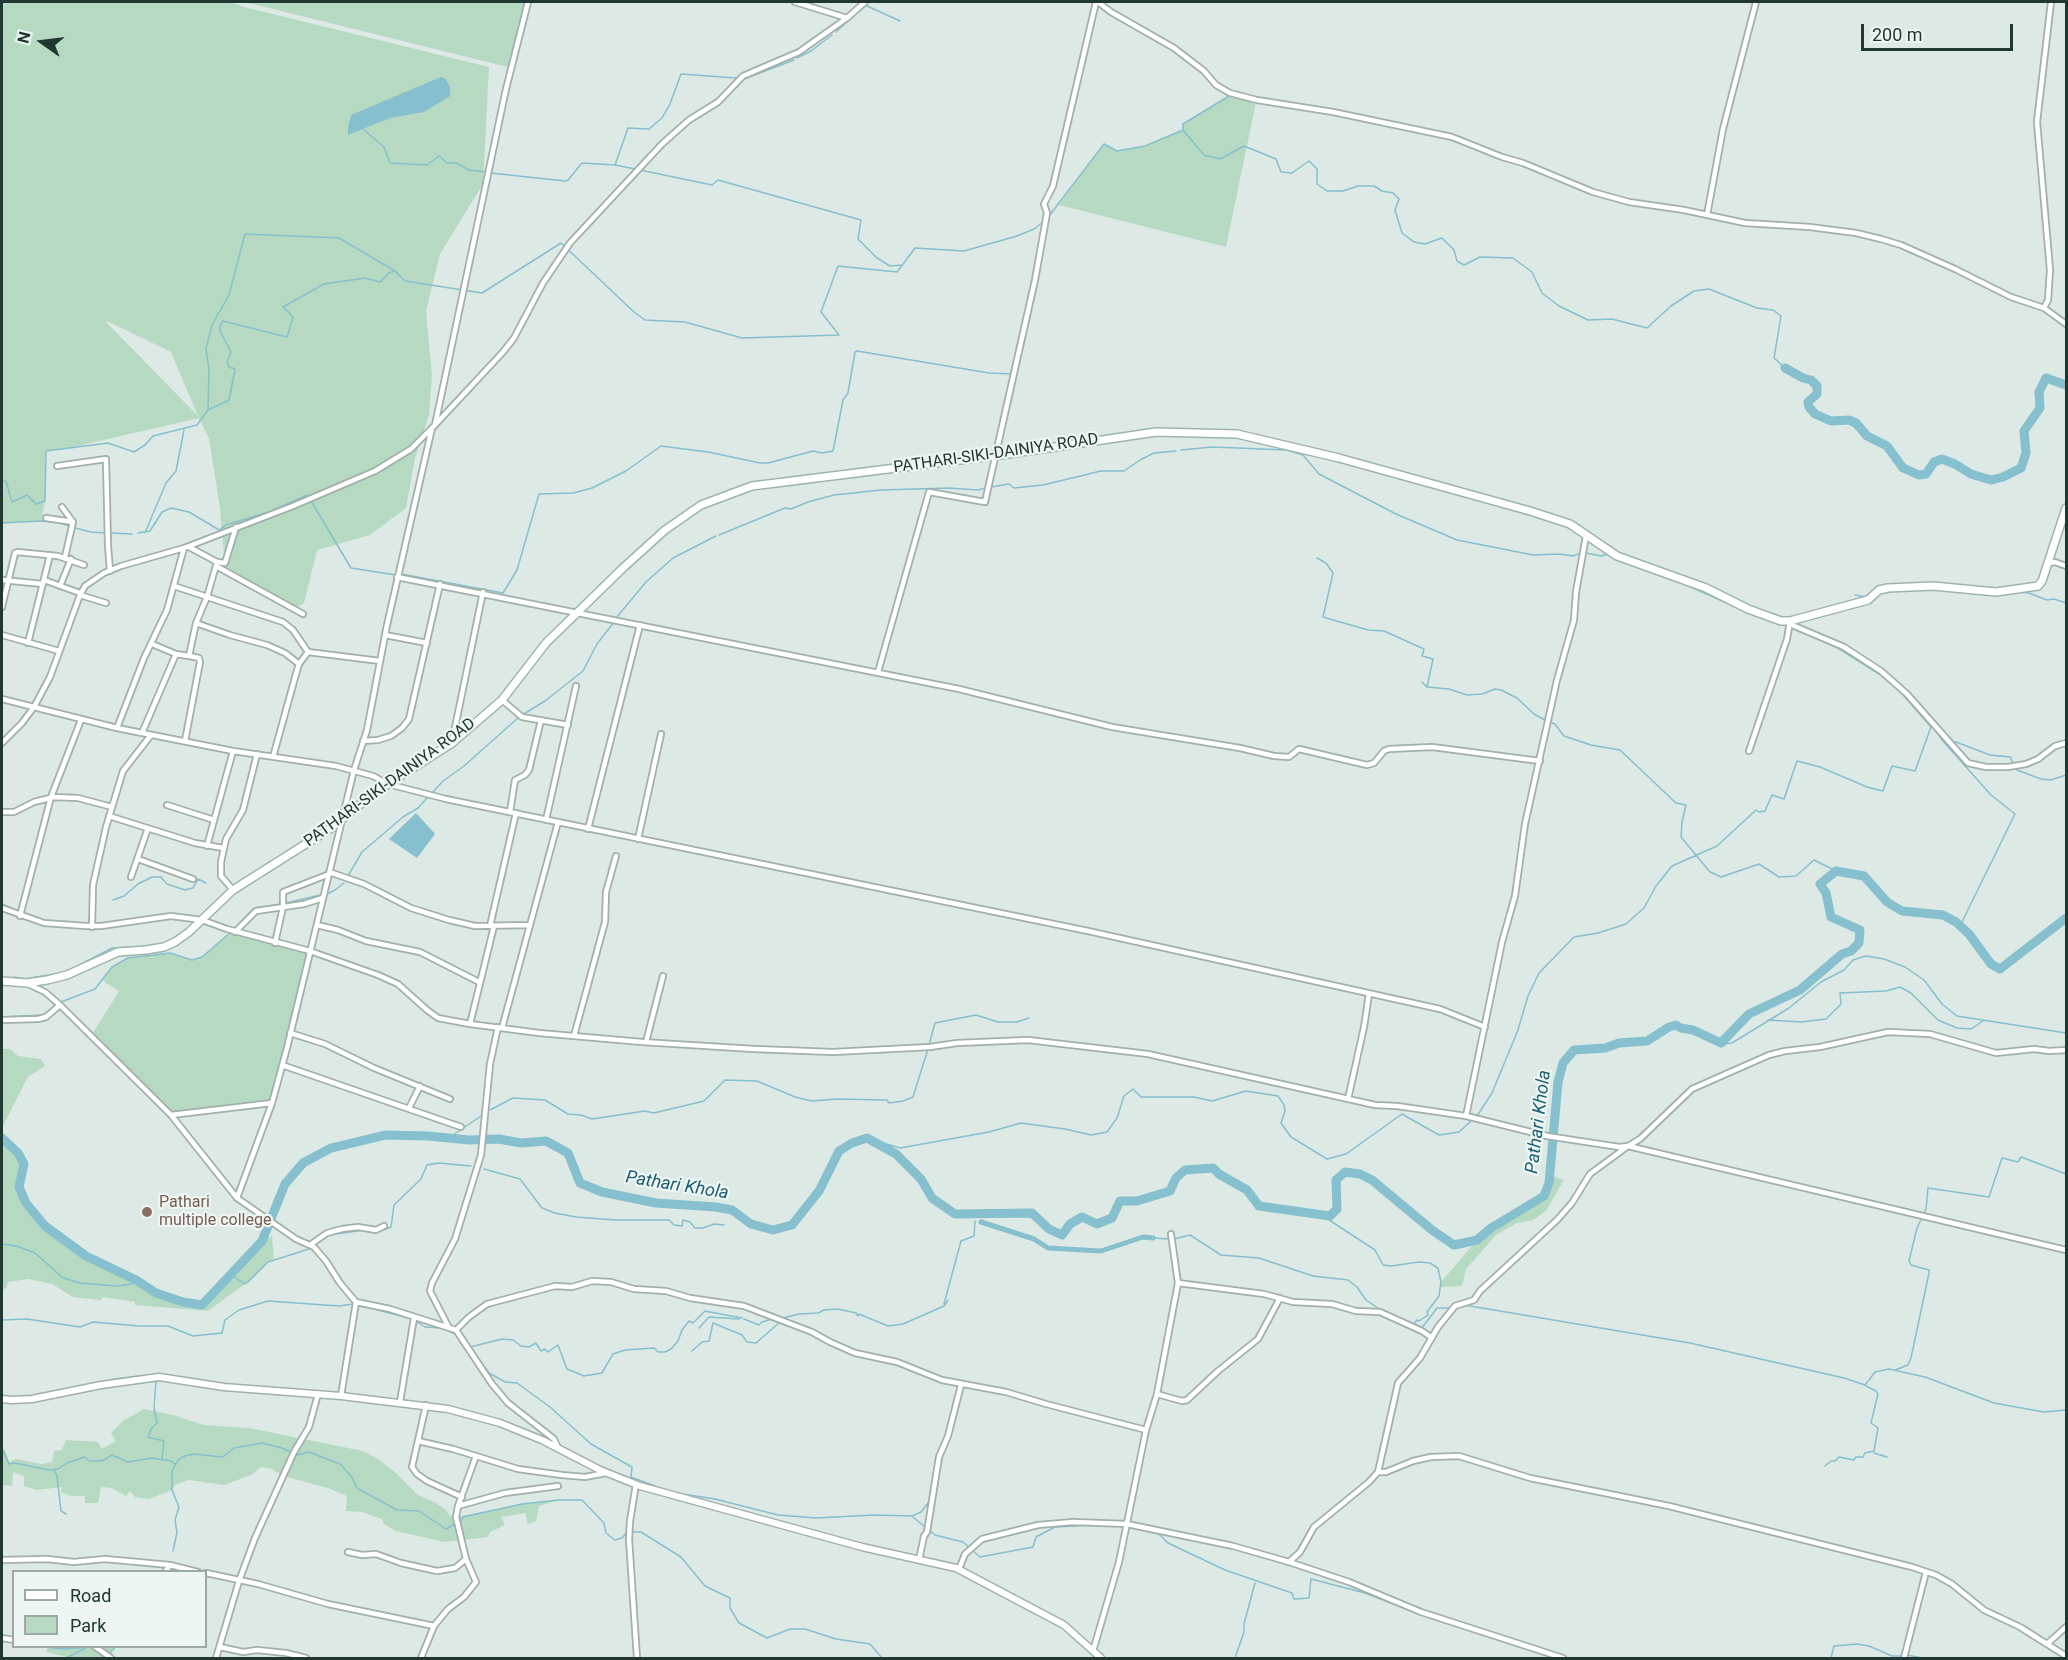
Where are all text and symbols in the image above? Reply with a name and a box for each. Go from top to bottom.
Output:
north arrow [12,12,72,72]
scale bar [1864,12,2016,50]
text: 200 m [1872,24,1923,45]
text: N [13,30,35,45]
street label: PATHARI-SIKI-DAINIYA ROAD [892,430,1100,478]
street label: PATHARI-SIKI-DAINIYA ROAD [301,714,479,852]
water label: Pathari Khola [1522,1069,1556,1175]
water label: Pathari Khola [624,1167,730,1205]
place label: Pathari multiple college [159,1193,271,1231]
marker: Pathari multiple college [140,1205,154,1219]
legend [12,1570,207,1648]
text: Road [70,1585,111,1606]
text: Park [70,1615,106,1636]

